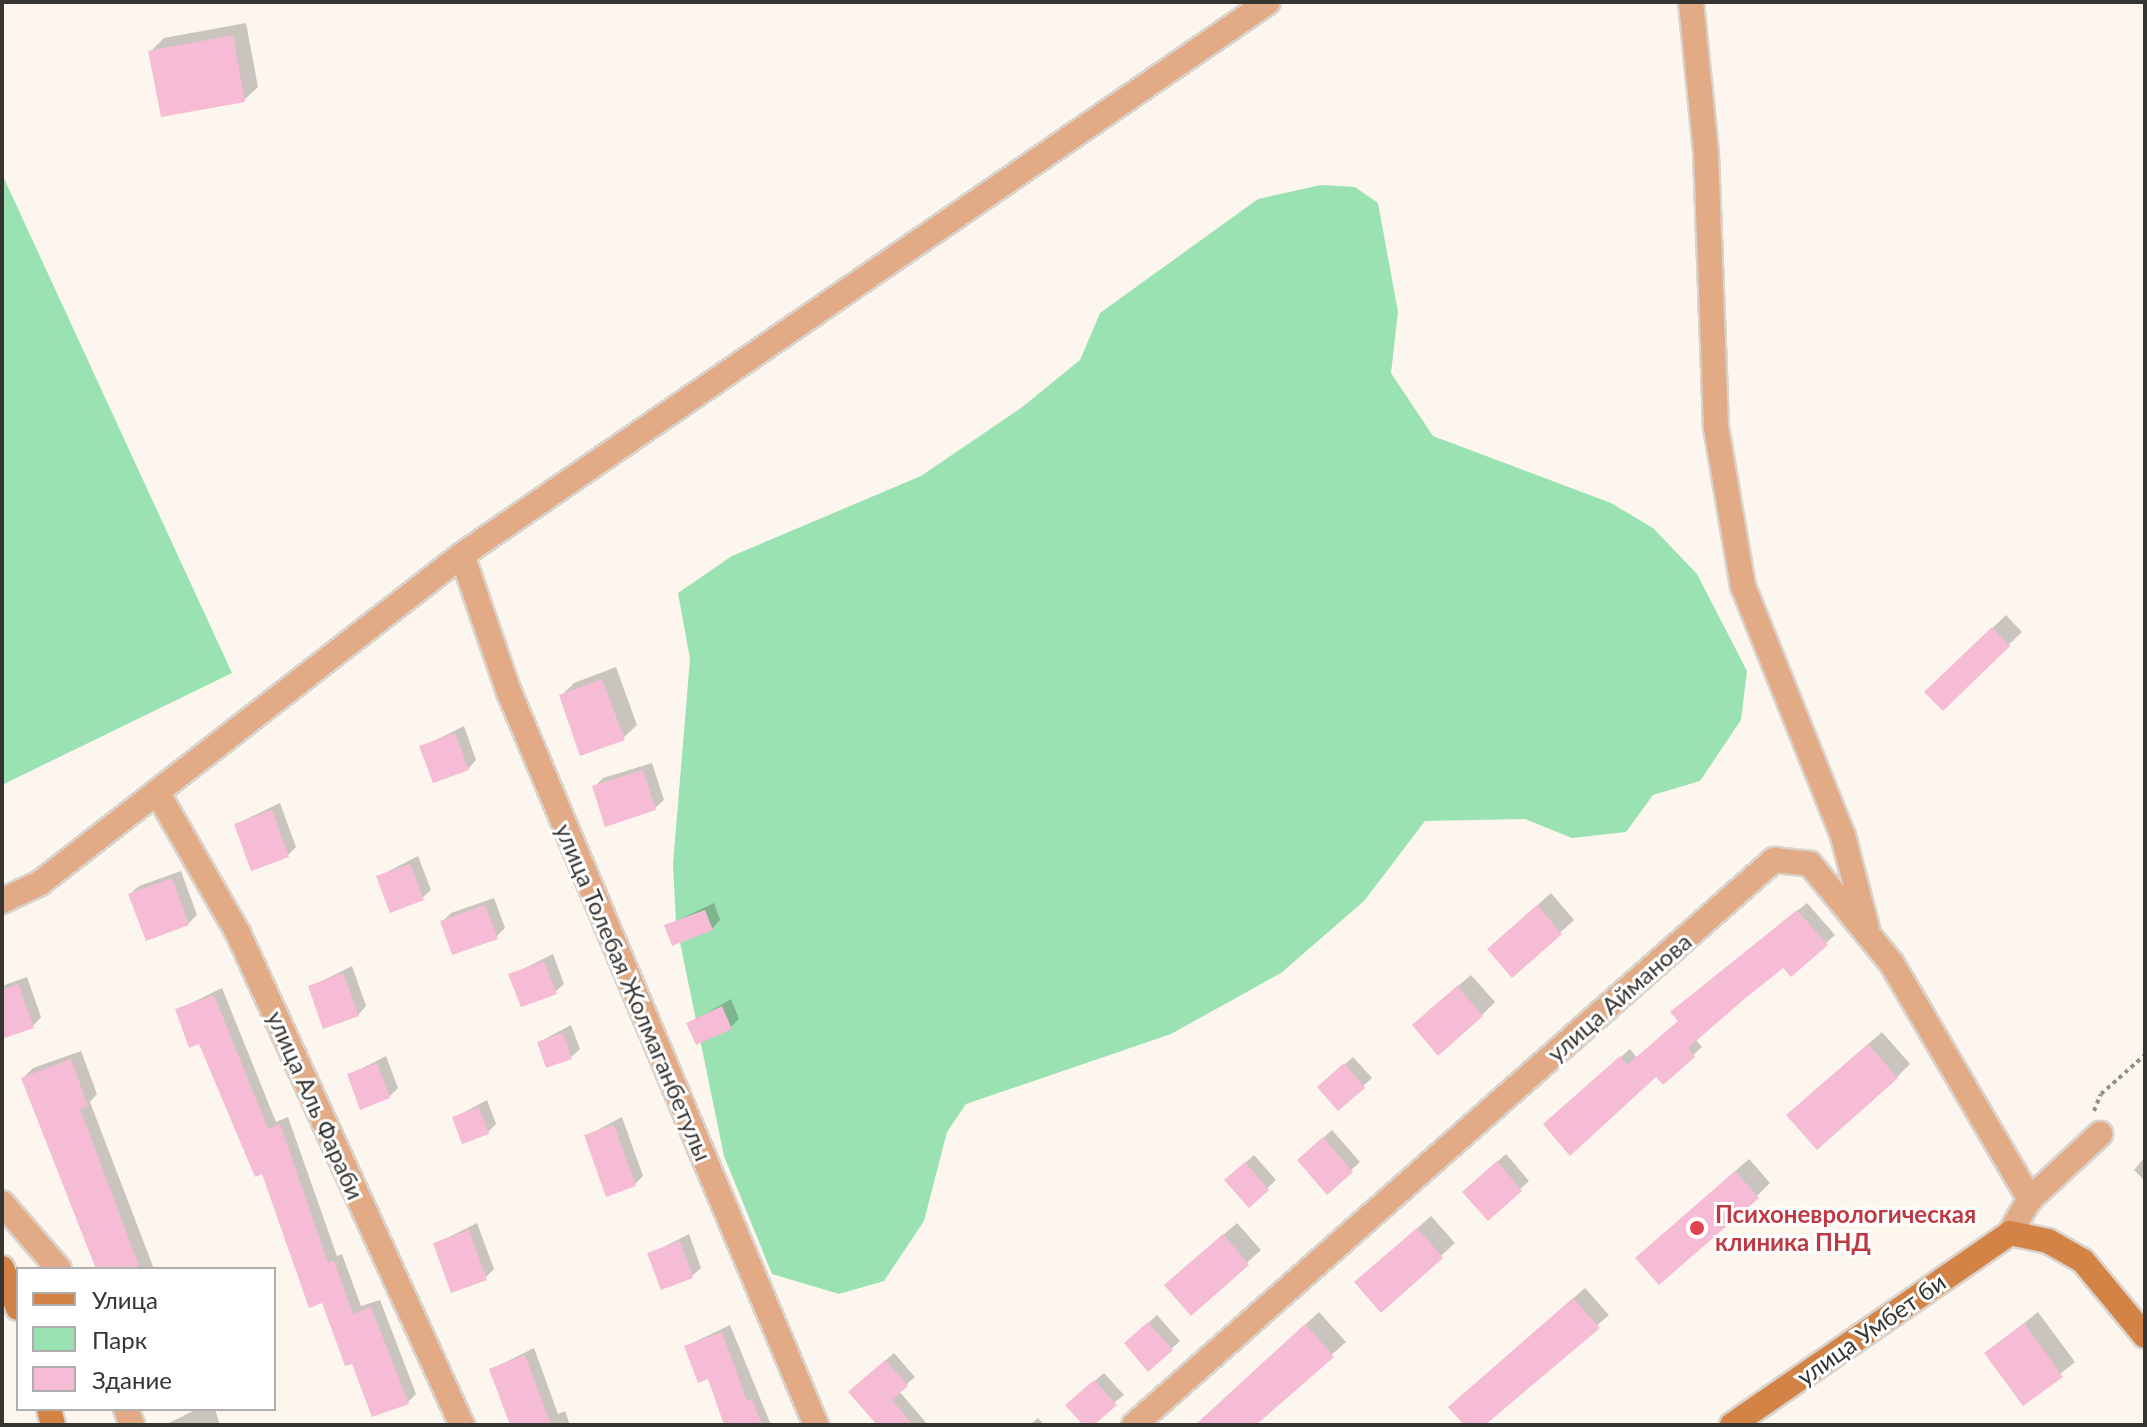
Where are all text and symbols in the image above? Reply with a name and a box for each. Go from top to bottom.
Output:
street label: улица Толебая Жолмаганбетулы [550,819,718,1165]
street label: улица Айманова [1541,927,1697,1067]
street label: улица Аль Фараби [261,1006,371,1204]
place label: Психоневрологическая клиника ПНД [1715,1200,1976,1256]
marker: Психоневрологическая клиника ПНД [1686,1217,1708,1239]
legend [16,1267,276,1411]
street label: улица Умбет би [1791,1267,1951,1391]
text: Улица [92,1285,158,1314]
text: Парк [92,1325,147,1354]
text: Здание [92,1365,172,1394]

